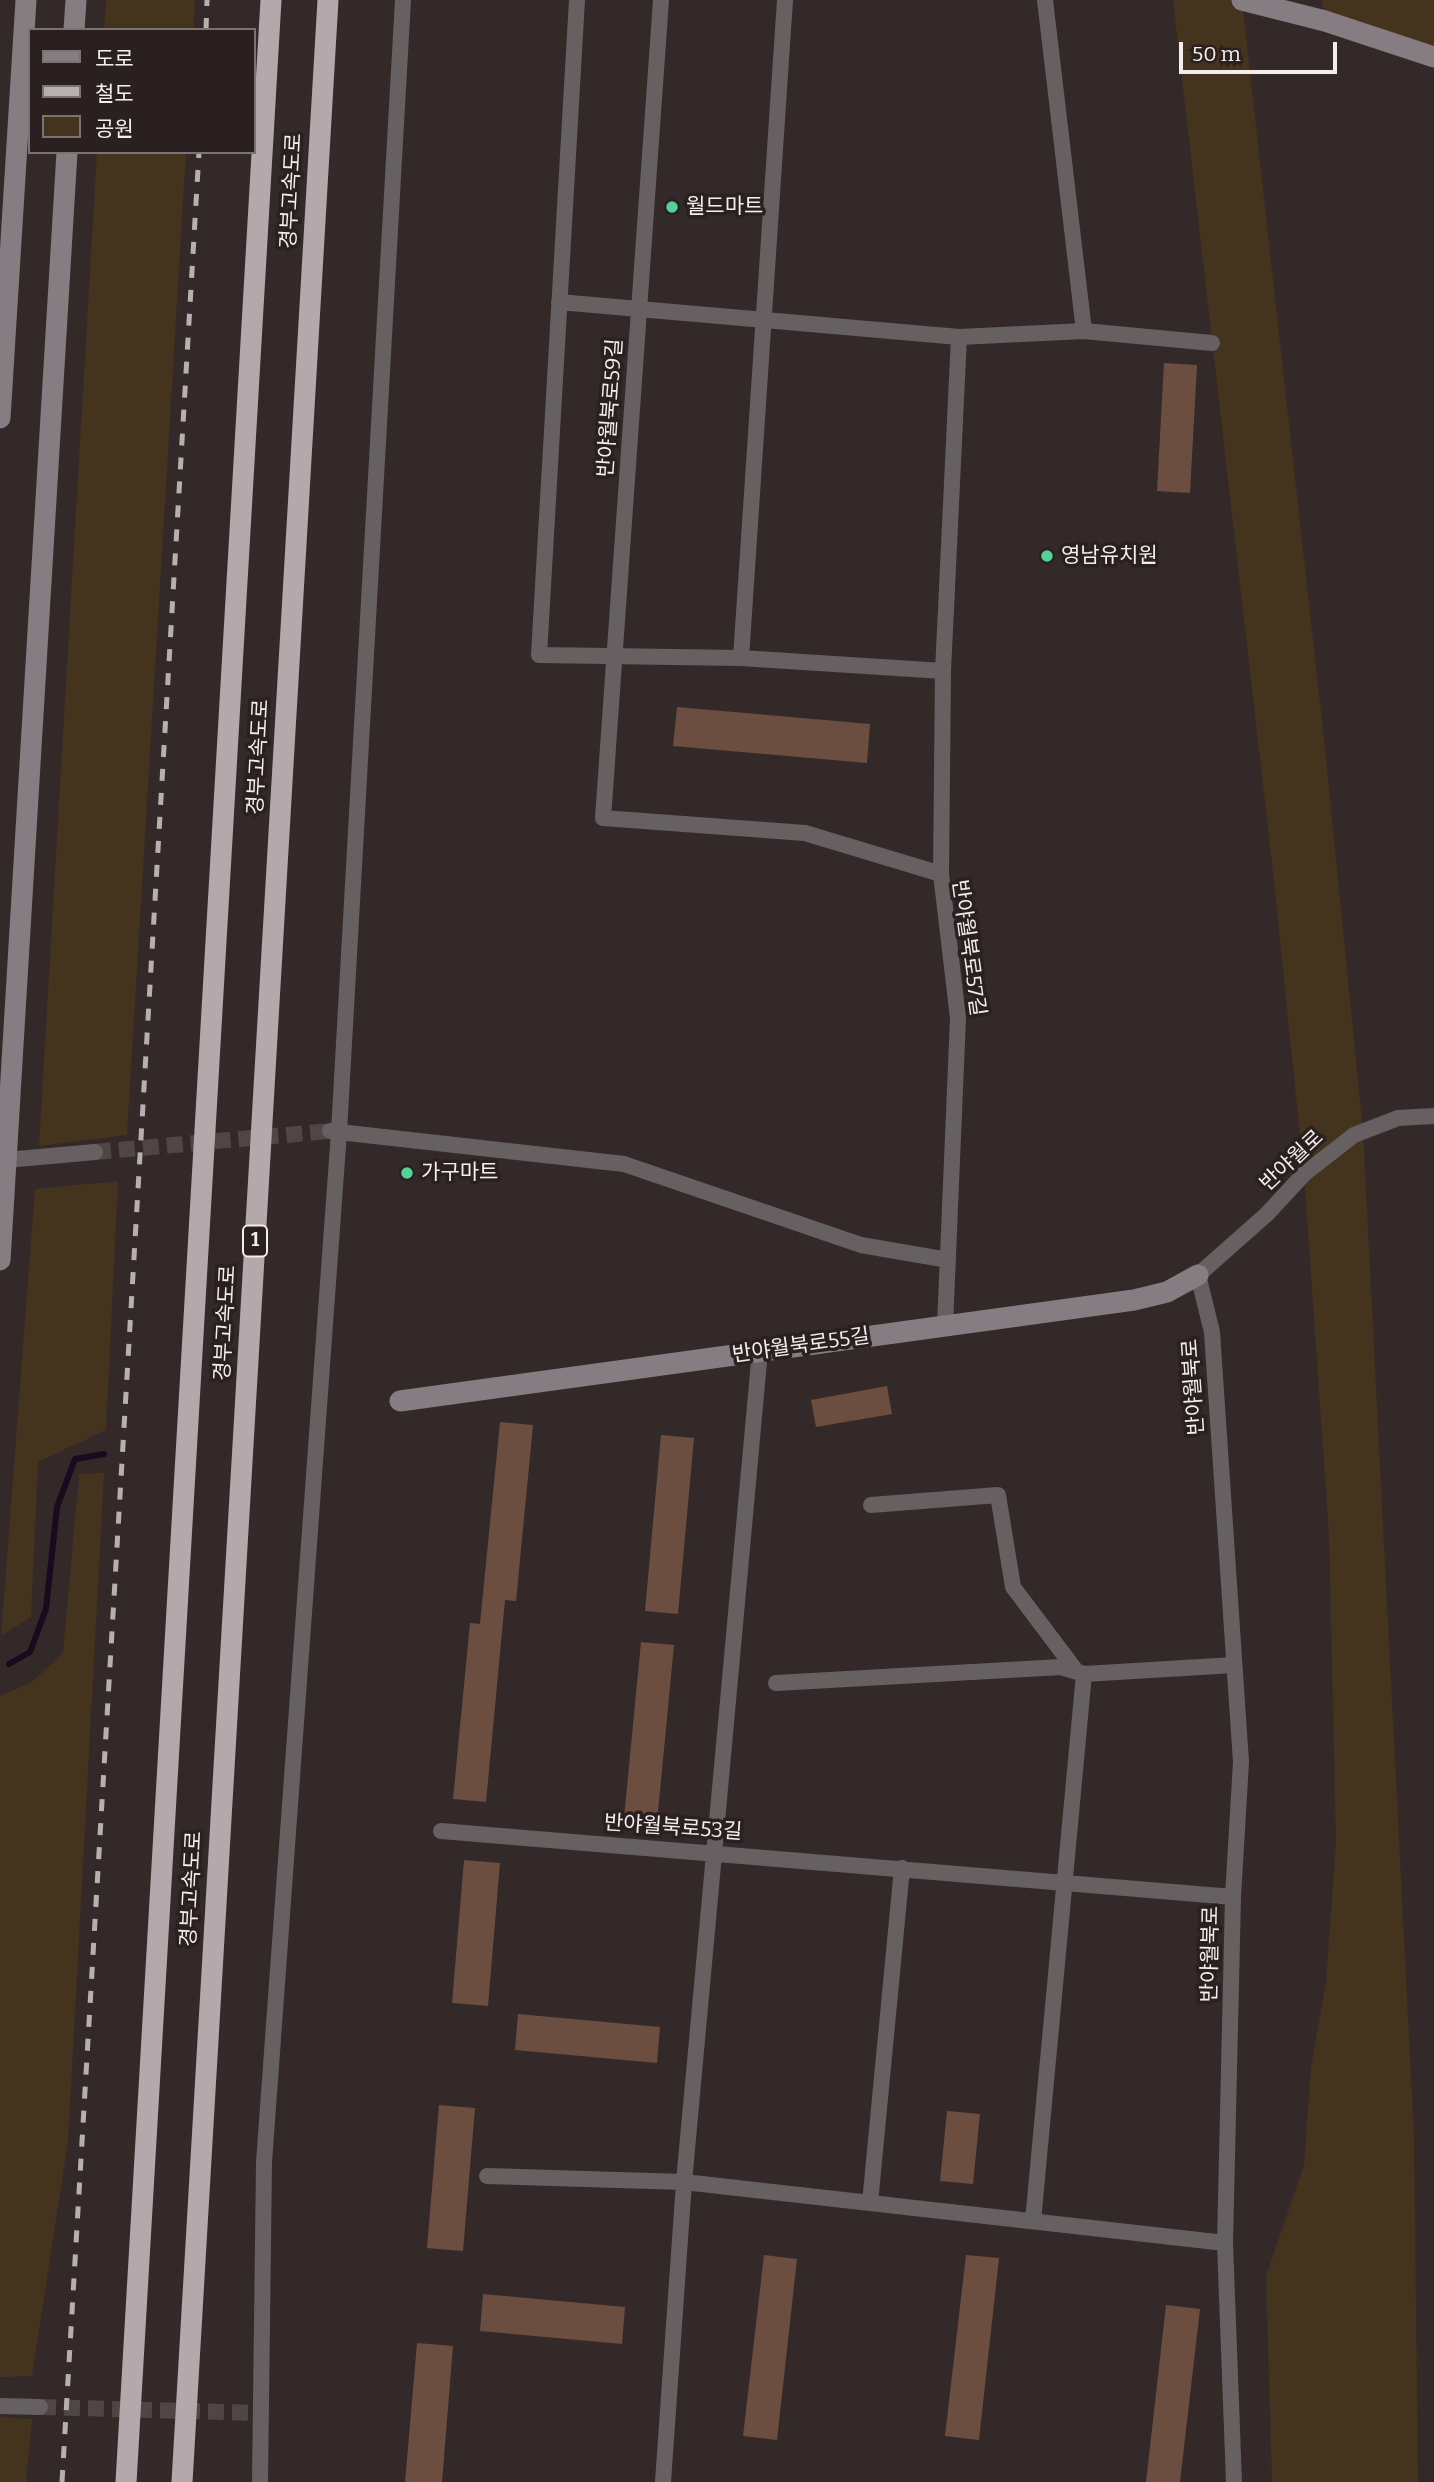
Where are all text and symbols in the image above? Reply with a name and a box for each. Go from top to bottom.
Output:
legend [28,28,256,154]
scale bar [1182,28,1340,72]
text: 50 m [1192,41,1241,67]
text: 도로 [95,46,134,72]
text: 철도 [95,81,134,107]
text: 공원 [95,116,134,142]
street label: 경부고속도로 [276,132,308,250]
place label: 월드마트 [686,194,763,220]
marker: 월드마트 [664,199,680,215]
street label: 반야월북로59길 [594,338,628,478]
place label: 영남유치원 [1061,543,1158,569]
marker: 영남유치원 [1039,548,1055,564]
street label: 경부고속도로 [243,698,275,816]
street label: 반야월북로57길 [946,878,990,1018]
street label: 반야월로 [1255,1125,1329,1197]
place label: 가구마트 [421,1160,498,1186]
marker: 가구마트 [399,1165,415,1181]
road number: 1 [243,1226,267,1256]
street label: 경부고속도로 [210,1264,242,1382]
street label: 반야월북로55길 [731,1324,871,1368]
street label: 반야월북로 [1178,1338,1210,1436]
street label: 반야월북로53길 [603,1811,743,1845]
street label: 경부고속도로 [176,1830,208,1948]
street label: 반야월북로 [1198,1905,1224,2003]

